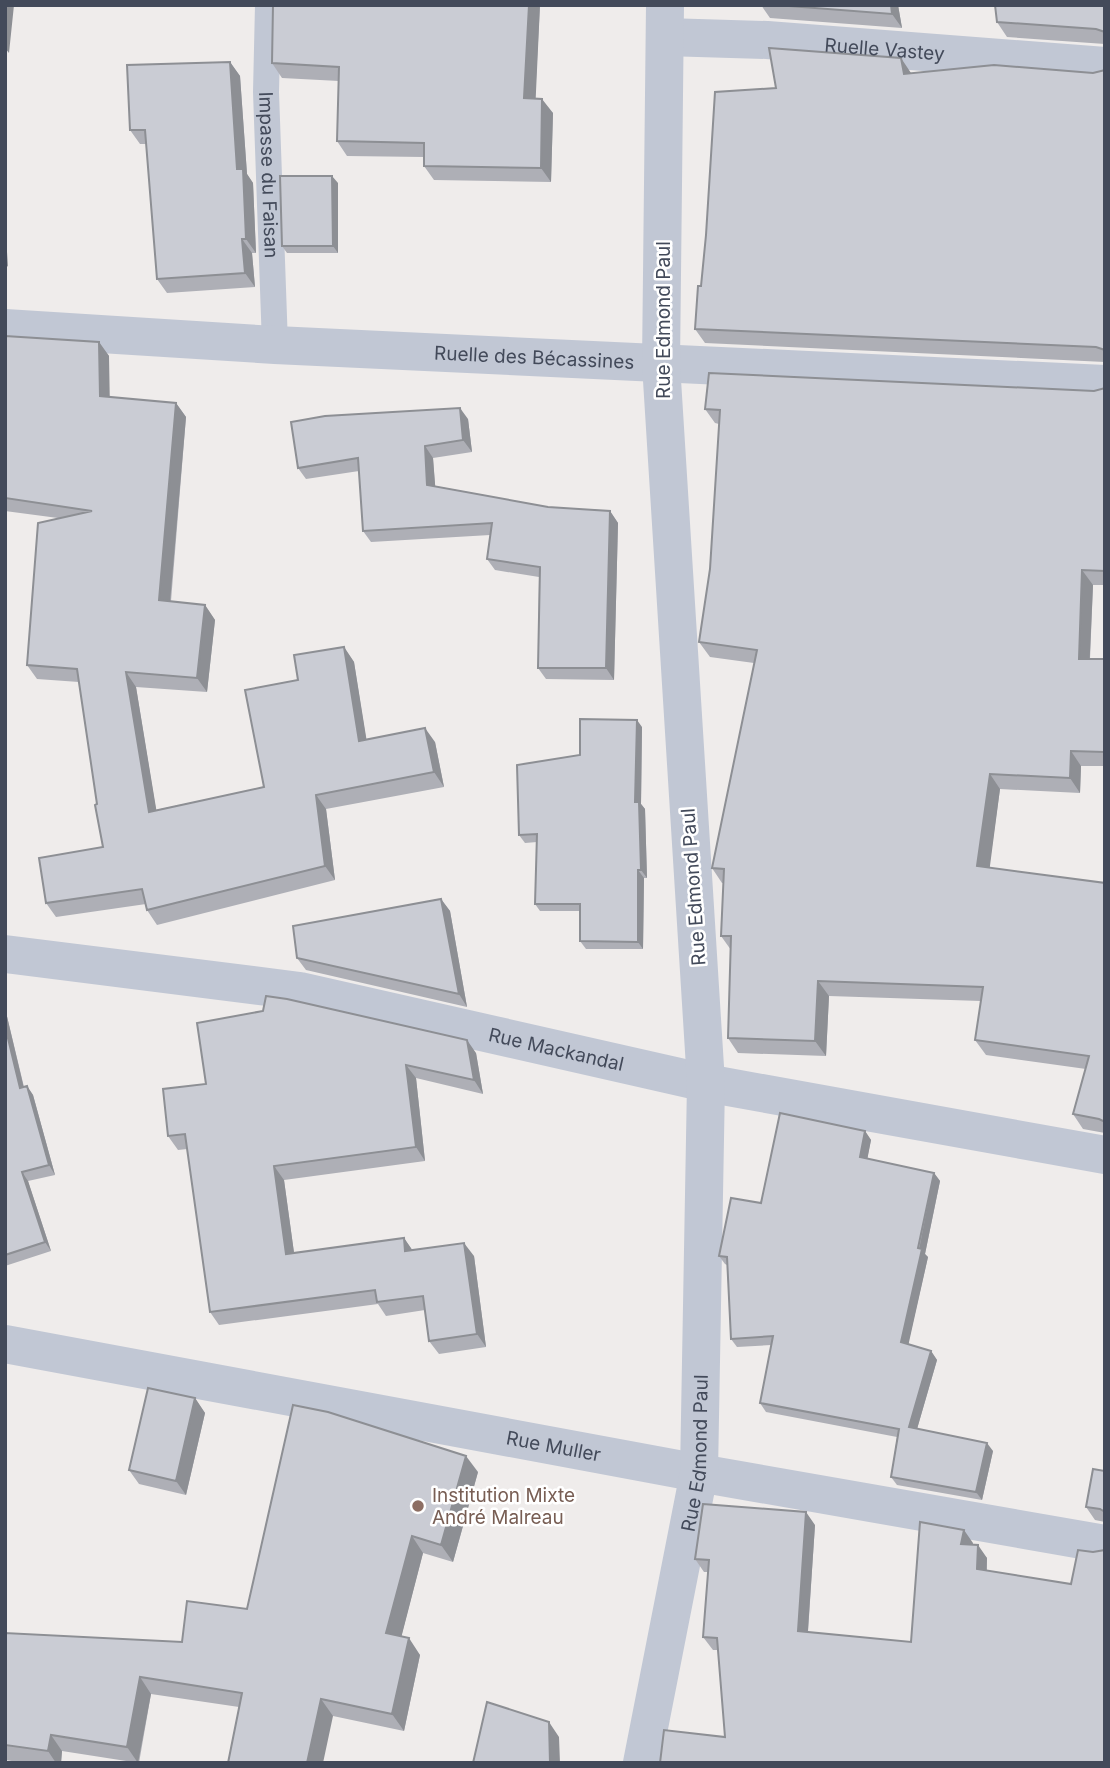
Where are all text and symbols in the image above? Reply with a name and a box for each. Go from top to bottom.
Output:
street label: Ruelle Vastey [824,33,946,66]
street label: Impasse du Faisan [254,91,283,259]
street label: Rue Edmond Paul [652,241,675,399]
street label: Ruelle des Bécassines [433,341,635,374]
street label: Rue Edmond Paul [677,807,710,966]
street label: Rue Mackandal [486,1023,626,1076]
street label: Rue Edmond Paul [677,1374,713,1534]
street label: Rue Muller [504,1426,603,1467]
place label: Institution Mixte André Malreau [432,1484,575,1529]
marker: Institution Mixte André Malreau [410,1498,426,1514]

